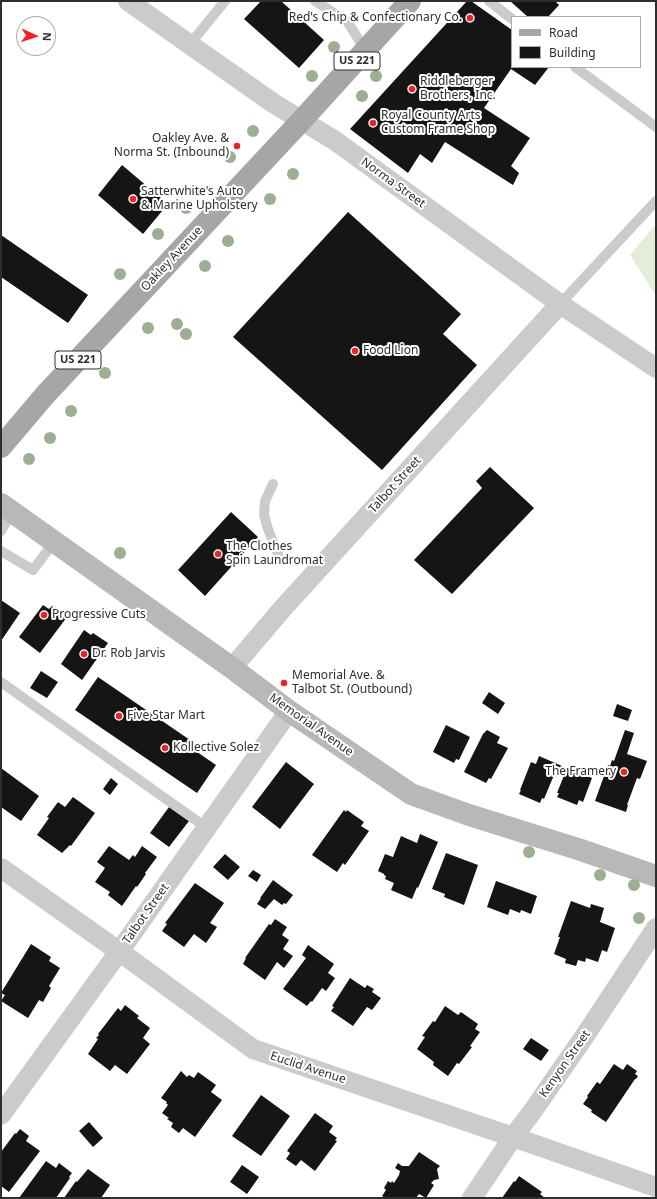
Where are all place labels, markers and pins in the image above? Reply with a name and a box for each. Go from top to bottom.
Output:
place label: Red's Chip & Confectionary Co. [289,11,462,25]
marker: Red's Chip & Confectionary Co. [465,13,475,23]
place label: Riddleberger Brothers, Inc. [420,75,496,103]
marker: Riddleberger Brothers, Inc. [407,84,417,94]
place label: Royal County Arts Custom Frame Shop [381,109,495,137]
marker: Royal County Arts Custom Frame Shop [368,118,378,128]
place label: Oakley Ave. & Norma St. (Inbound) [114,132,229,160]
marker: Oakley Ave. & Norma St. (Inbound) [232,141,242,151]
place label: Satterwhite's Auto & Marine Upholstery [141,185,258,213]
marker: Satterwhite's Auto & Marine Upholstery [128,194,138,204]
place label: Food Lion [363,344,418,358]
marker: Food Lion [350,346,360,356]
place label: The Clothes Spin Laundromat [226,540,323,568]
marker: The Clothes Spin Laundromat [213,549,223,559]
place label: Progressive Cuts [52,608,146,622]
marker: Progressive Cuts [39,610,49,620]
place label: Dr. Rob Jarvis [92,647,165,661]
marker: Dr. Rob Jarvis [79,649,89,659]
place label: Memorial Ave. & Talbot St. (Outbound) [292,669,412,697]
marker: Memorial Ave. & Talbot St. (Outbound) [279,678,289,688]
place label: Five Star Mart [127,709,205,723]
marker: Five Star Mart [114,711,124,721]
place label: Kollective Solez [173,741,259,755]
marker: Kollective Solez [160,743,170,753]
place label: The Framery [545,765,616,779]
marker: The Framery [619,767,629,777]

